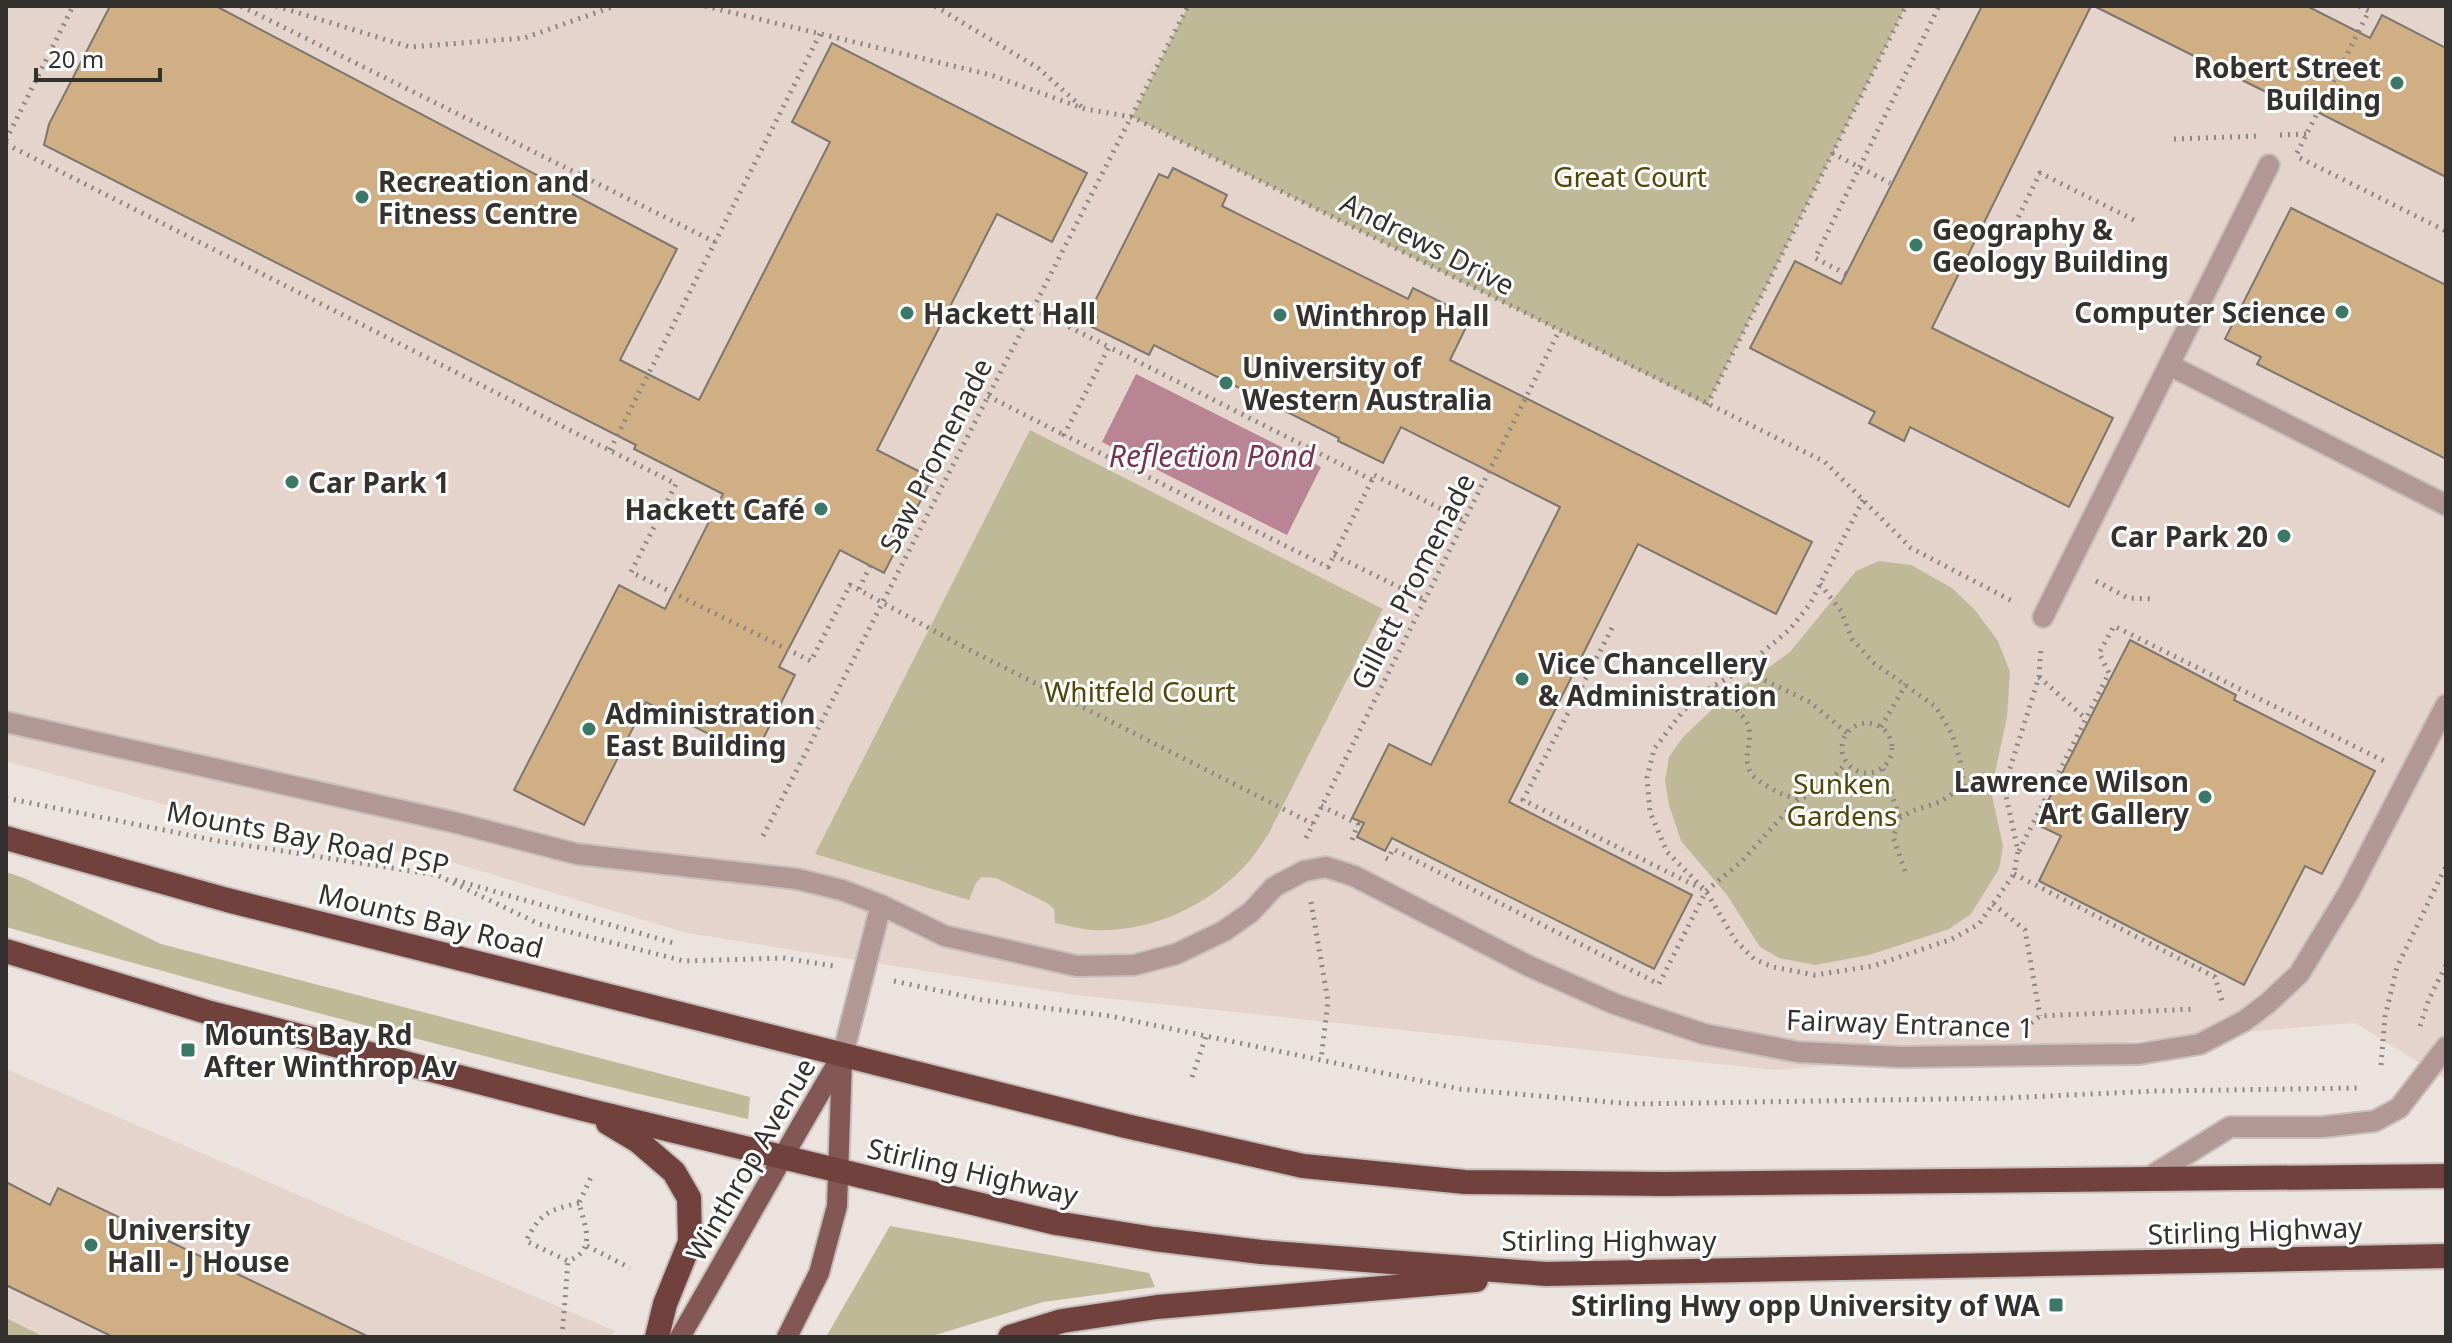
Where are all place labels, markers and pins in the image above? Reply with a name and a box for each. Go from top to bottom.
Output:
place label: Robert Street Building [2194,48,2381,118]
marker: Robert Street Building [2388,74,2406,92]
place label: Recreation and Fitness Centre [378,162,589,232]
marker: Recreation and Fitness Centre [353,188,371,206]
place label: Geography & Geology Building [1932,210,2169,280]
marker: Geography & Geology Building [1907,236,1925,254]
place label: Computer Science [2074,293,2326,331]
place label: Hackett Hall [923,294,1096,332]
place label: Winthrop Hall [1296,296,1489,334]
marker: Computer Science [2333,303,2351,321]
marker: Hackett Hall [898,304,916,322]
marker: Winthrop Hall [1271,306,1289,324]
place label: University of Western Australia [1242,348,1492,418]
marker: University of Western Australia [1217,374,1235,392]
place label: Car Park 1 [308,463,450,501]
marker: Car Park 1 [283,473,301,491]
place label: Hackett Café [624,490,805,528]
marker: Hackett Café [812,500,830,518]
place label: Car Park 20 [2110,517,2268,555]
marker: Car Park 20 [2275,527,2293,545]
place label: Vice Chancellery & Administration [1538,644,1777,714]
marker: Vice Chancellery & Administration [1513,670,1531,688]
place label: Administration East Building [605,694,815,764]
marker: Administration East Building [580,720,598,738]
place label: Lawrence Wilson Art Gallery [1954,762,2189,832]
marker: Lawrence Wilson Art Gallery [2196,788,2214,806]
place label: Mounts Bay Rd After Winthrop Av [204,1015,457,1085]
marker: Mounts Bay Rd After Winthrop Av [179,1041,197,1059]
place label: University Hall - J House [107,1210,290,1280]
marker: University Hall - J House [82,1236,100,1254]
place label: Stirling Hwy opp University of WA [1571,1286,2041,1324]
marker: Stirling Hwy opp University of WA [2047,1296,2065,1314]

